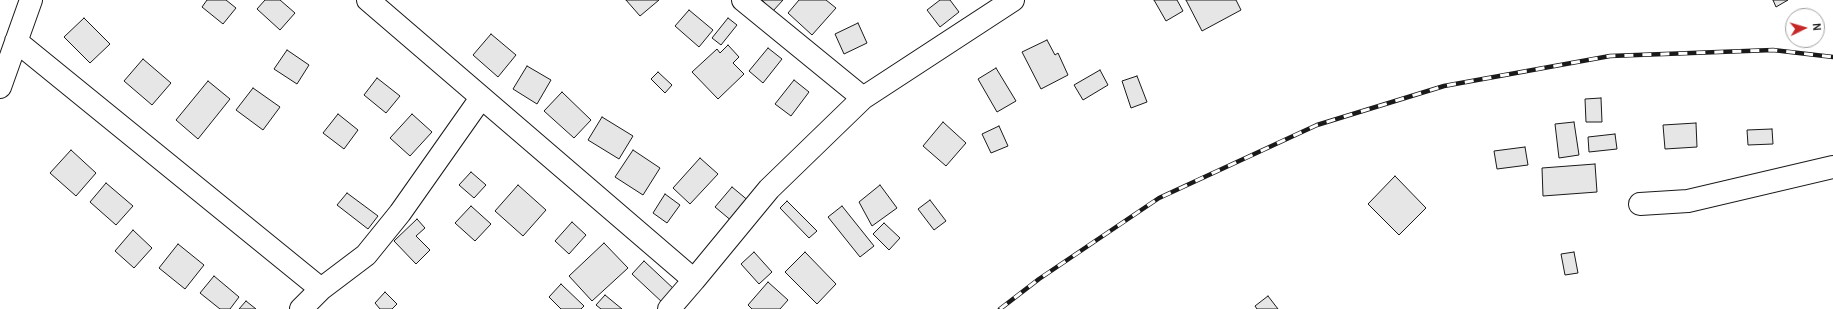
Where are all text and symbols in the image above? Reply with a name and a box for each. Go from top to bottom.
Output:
north arrow [1785,8,1825,48]
text: N [1810,22,1823,31]

